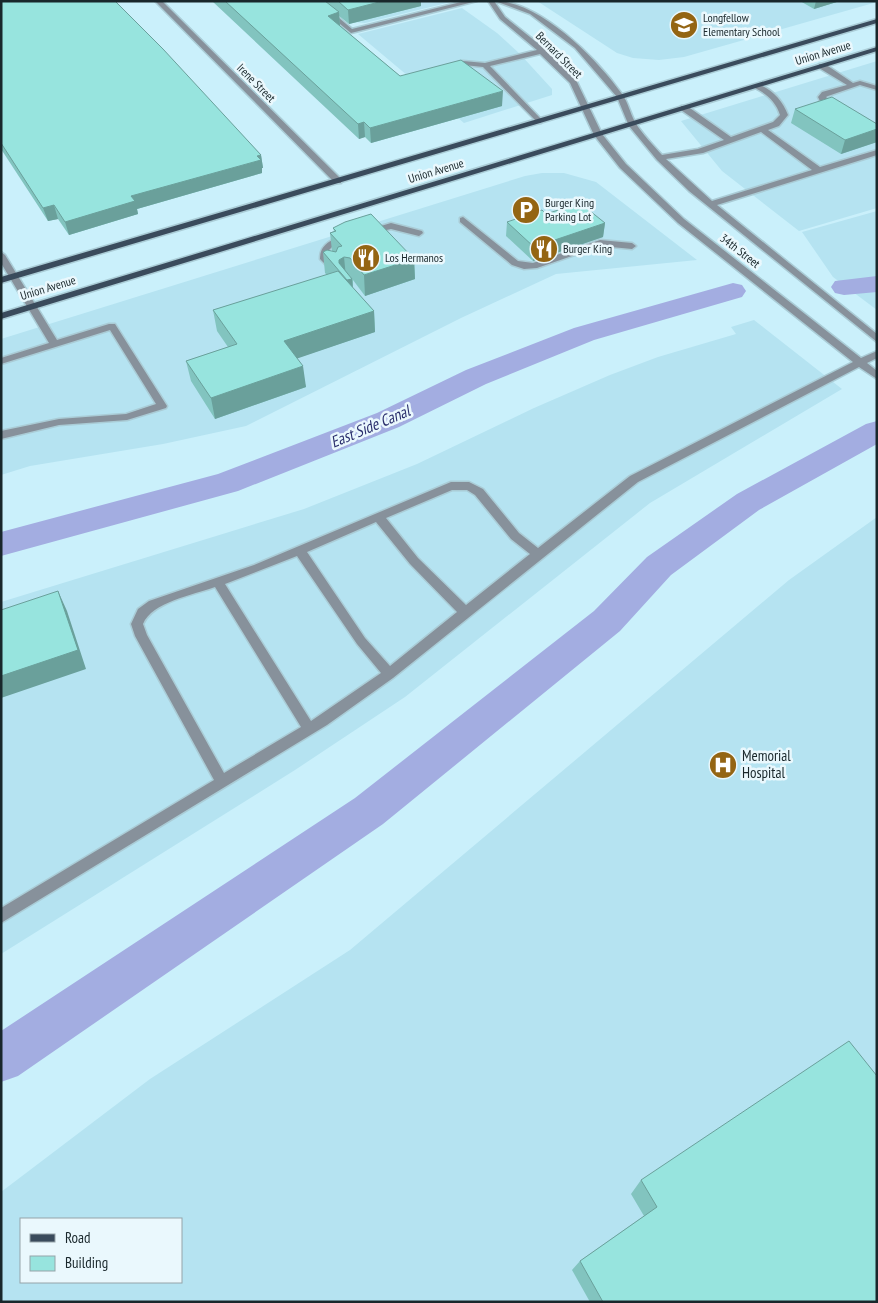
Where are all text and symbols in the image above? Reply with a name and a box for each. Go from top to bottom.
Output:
school or university icon: Longfellow Elementary School [669,10,699,40]
place label: Longfellow Elementary School [703,10,780,39]
street label: Bernard Street [533,28,586,82]
street label: Union Avenue [793,37,852,68]
street label: Irene Street [234,60,279,106]
street label: Union Avenue [406,155,465,186]
parking icon: Burger King Parking Lot [511,195,541,225]
place label: Burger King Parking Lot [545,195,594,224]
street label: 34th Street [717,230,764,271]
restaurant icon: Burger King [529,234,559,264]
place label: Burger King [563,241,612,256]
restaurant icon: Los Hermanos [351,243,381,273]
place label: Los Hermanos [385,250,443,265]
street label: Union Avenue [18,272,77,303]
water label: East Side Canal [327,400,414,452]
place label: Memorial Hospital [742,746,791,782]
hospital icon: Memorial Hospital [708,750,738,780]
legend [20,1218,182,1283]
text: Road [65,1228,91,1247]
text: Building [65,1253,108,1272]

